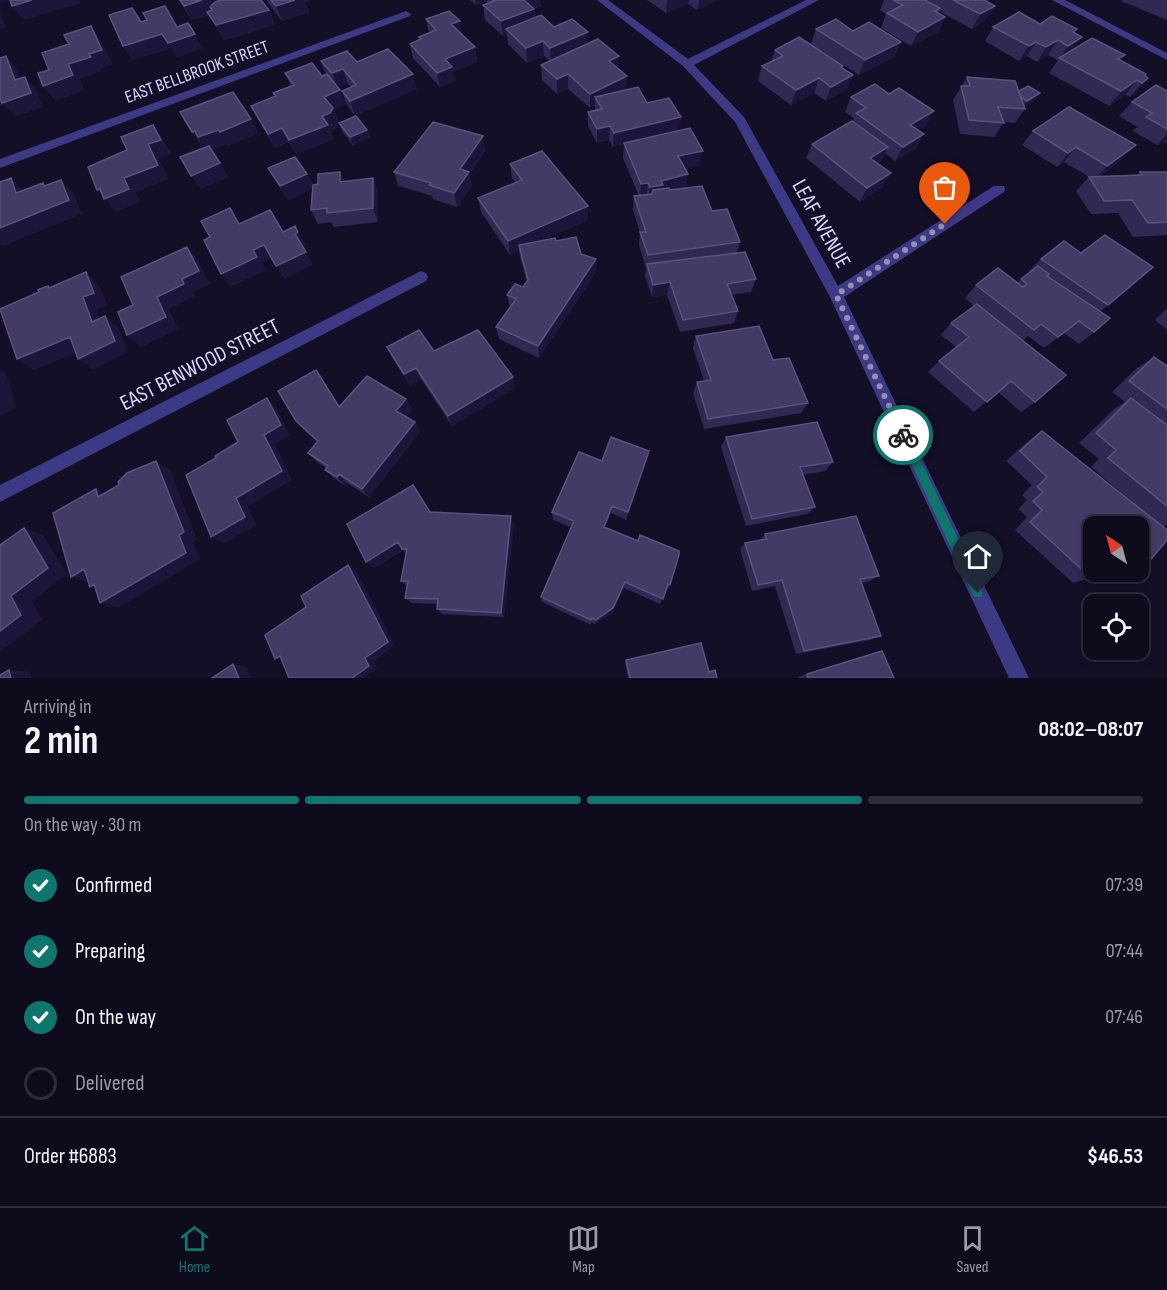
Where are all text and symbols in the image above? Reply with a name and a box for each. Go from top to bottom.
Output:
street label: EAST BELLBROOK STREET [122,36,272,108]
pin [919,162,970,224]
icon: bag [928,171,961,204]
street label: LEAF AVENUE [786,175,856,273]
street label: EAST BENWOOD STREET [116,313,284,417]
courier [873,405,933,465]
icon: bike [887,419,920,452]
north arrow [1083,516,1149,582]
map controls [1083,516,1149,660]
pin [952,531,1003,593]
icon: home [961,540,994,573]
button: locate [1083,594,1149,660]
text: Arriving in [24,695,92,719]
text: 08:02–08:07 [1039,716,1143,743]
text: 2 min [24,718,98,765]
text: On the way · 30 m [24,813,141,837]
icon: check [24,869,57,902]
text: Confirmed [75,872,152,899]
text: 07:39 [1105,873,1143,897]
icon: check [24,935,57,968]
text: Preparing [75,938,145,965]
text: 07:44 [1106,939,1143,963]
icon: check [24,1001,57,1034]
text: On the way [75,1004,156,1031]
text: 07:46 [1105,1005,1143,1029]
text: Delivered [75,1070,144,1097]
text: Order #6883 [24,1143,117,1170]
text: $46.53 [1087,1143,1143,1170]
tab: Home [178,1222,211,1277]
tab: Map [567,1222,600,1277]
tab: Saved [956,1222,989,1277]

